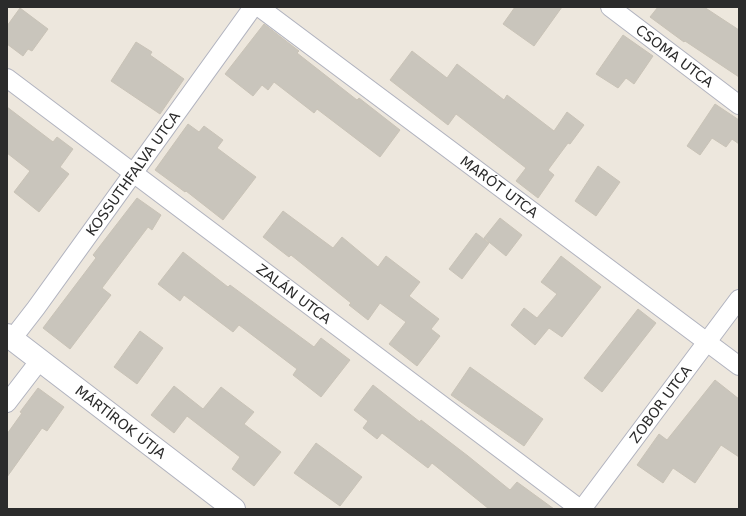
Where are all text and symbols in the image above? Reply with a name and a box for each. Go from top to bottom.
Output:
street label: CSOMA UTCA [633,21,717,91]
street label: KOSSUTHFALVA UTCA [83,108,183,239]
street label: MARÓT UTCA [457,152,542,221]
street label: ZALÁN UTCA [253,261,335,327]
street label: ZOBOR UTCA [626,362,695,446]
street label: MÁRTÍROK ÚTJA [72,382,169,462]

